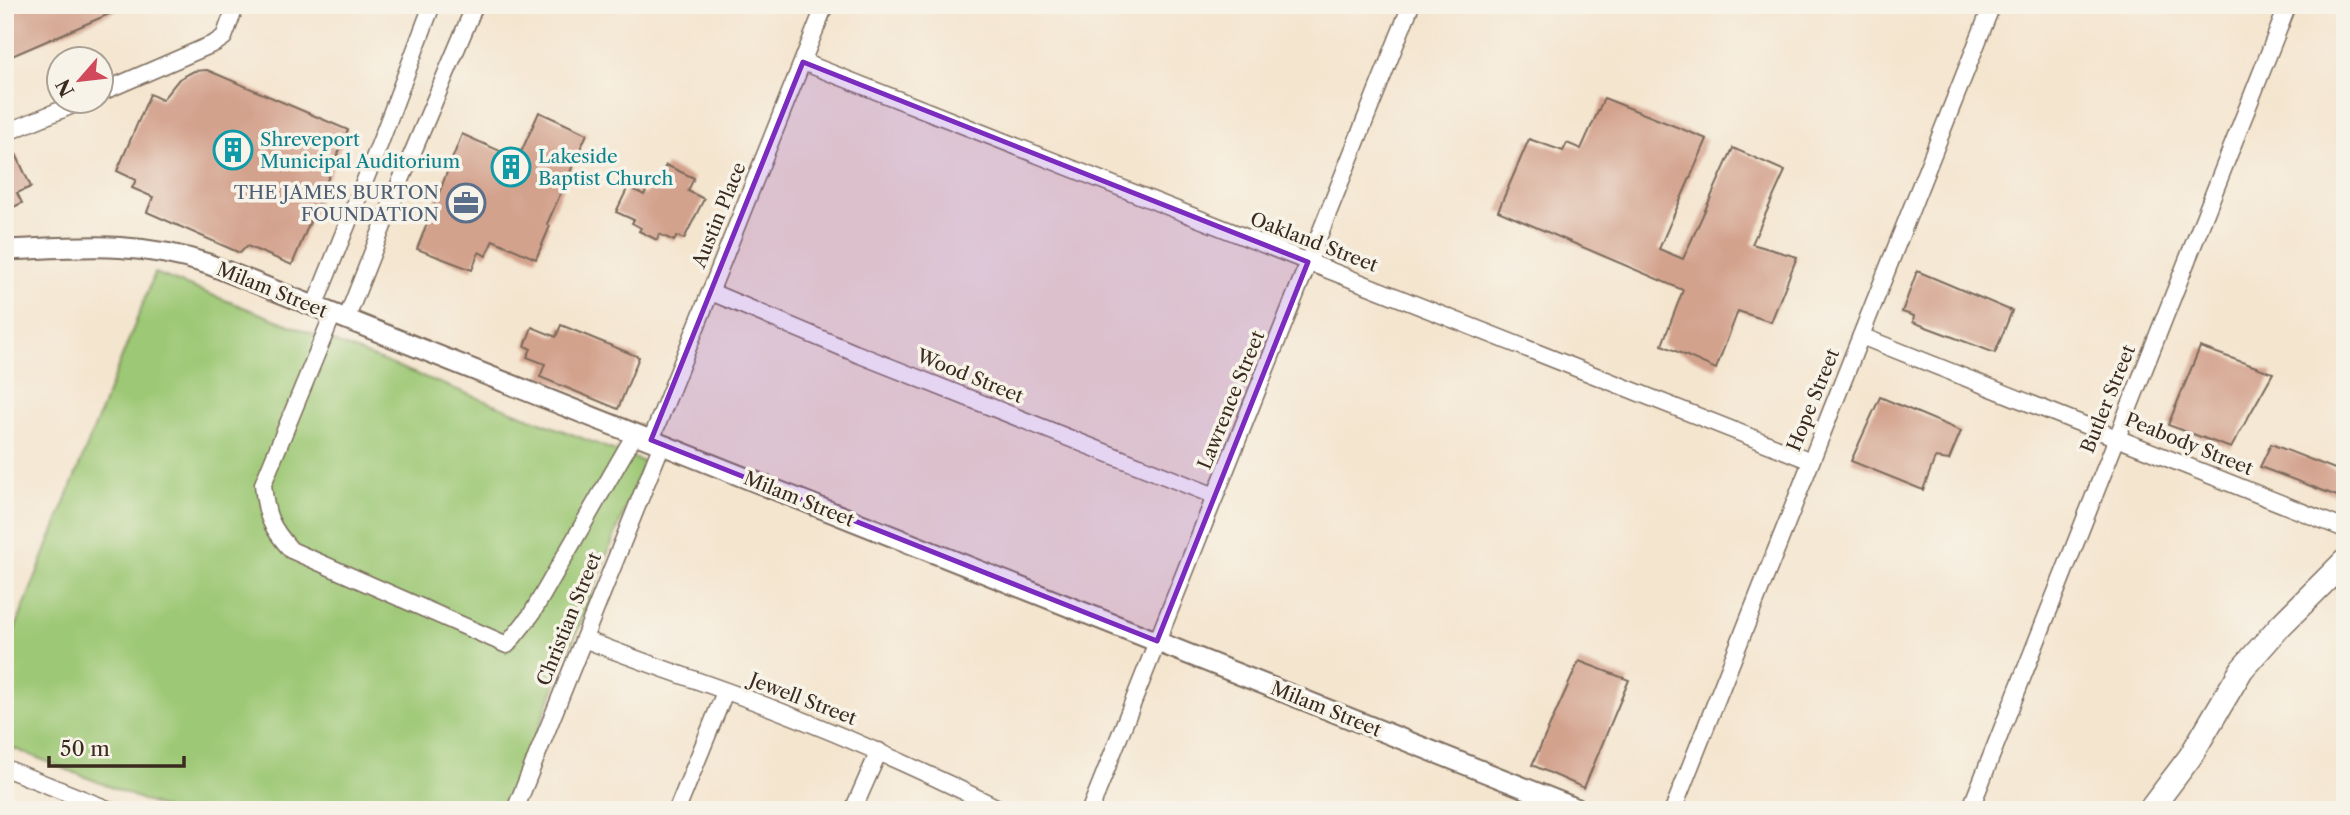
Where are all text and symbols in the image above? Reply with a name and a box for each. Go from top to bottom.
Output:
north arrow [46,46,116,116]
text: N [51,75,79,100]
place label: Shreveport Municipal Auditorium [260,128,460,173]
building icon: Shreveport Municipal Auditorium [212,129,254,171]
place label: Lakeside Baptist Church [538,145,673,190]
building icon: Lakeside Baptist Church [490,146,532,188]
street label: Austin Place [687,159,751,272]
place label: THE JAMES BURTON FOUNDATION [234,181,439,226]
office icon: THE JAMES BURTON FOUNDATION [445,182,487,224]
street label: Oakland Street [1247,207,1381,277]
street label: Milam Street [213,257,331,323]
street label: Lawrence Street [1193,327,1269,473]
street label: Butler Street [2076,341,2140,456]
street label: Wood Street [912,344,1027,408]
street label: Hope Street [1782,345,1844,455]
street label: Peabody Street [2122,408,2257,480]
street label: Milam Street [740,466,858,532]
street label: Christian Street [532,549,606,689]
street label: Jewell Street [743,667,860,730]
street label: Milam Street [1267,676,1385,742]
scale bar [49,724,184,768]
text: 50 m [60,736,110,761]

